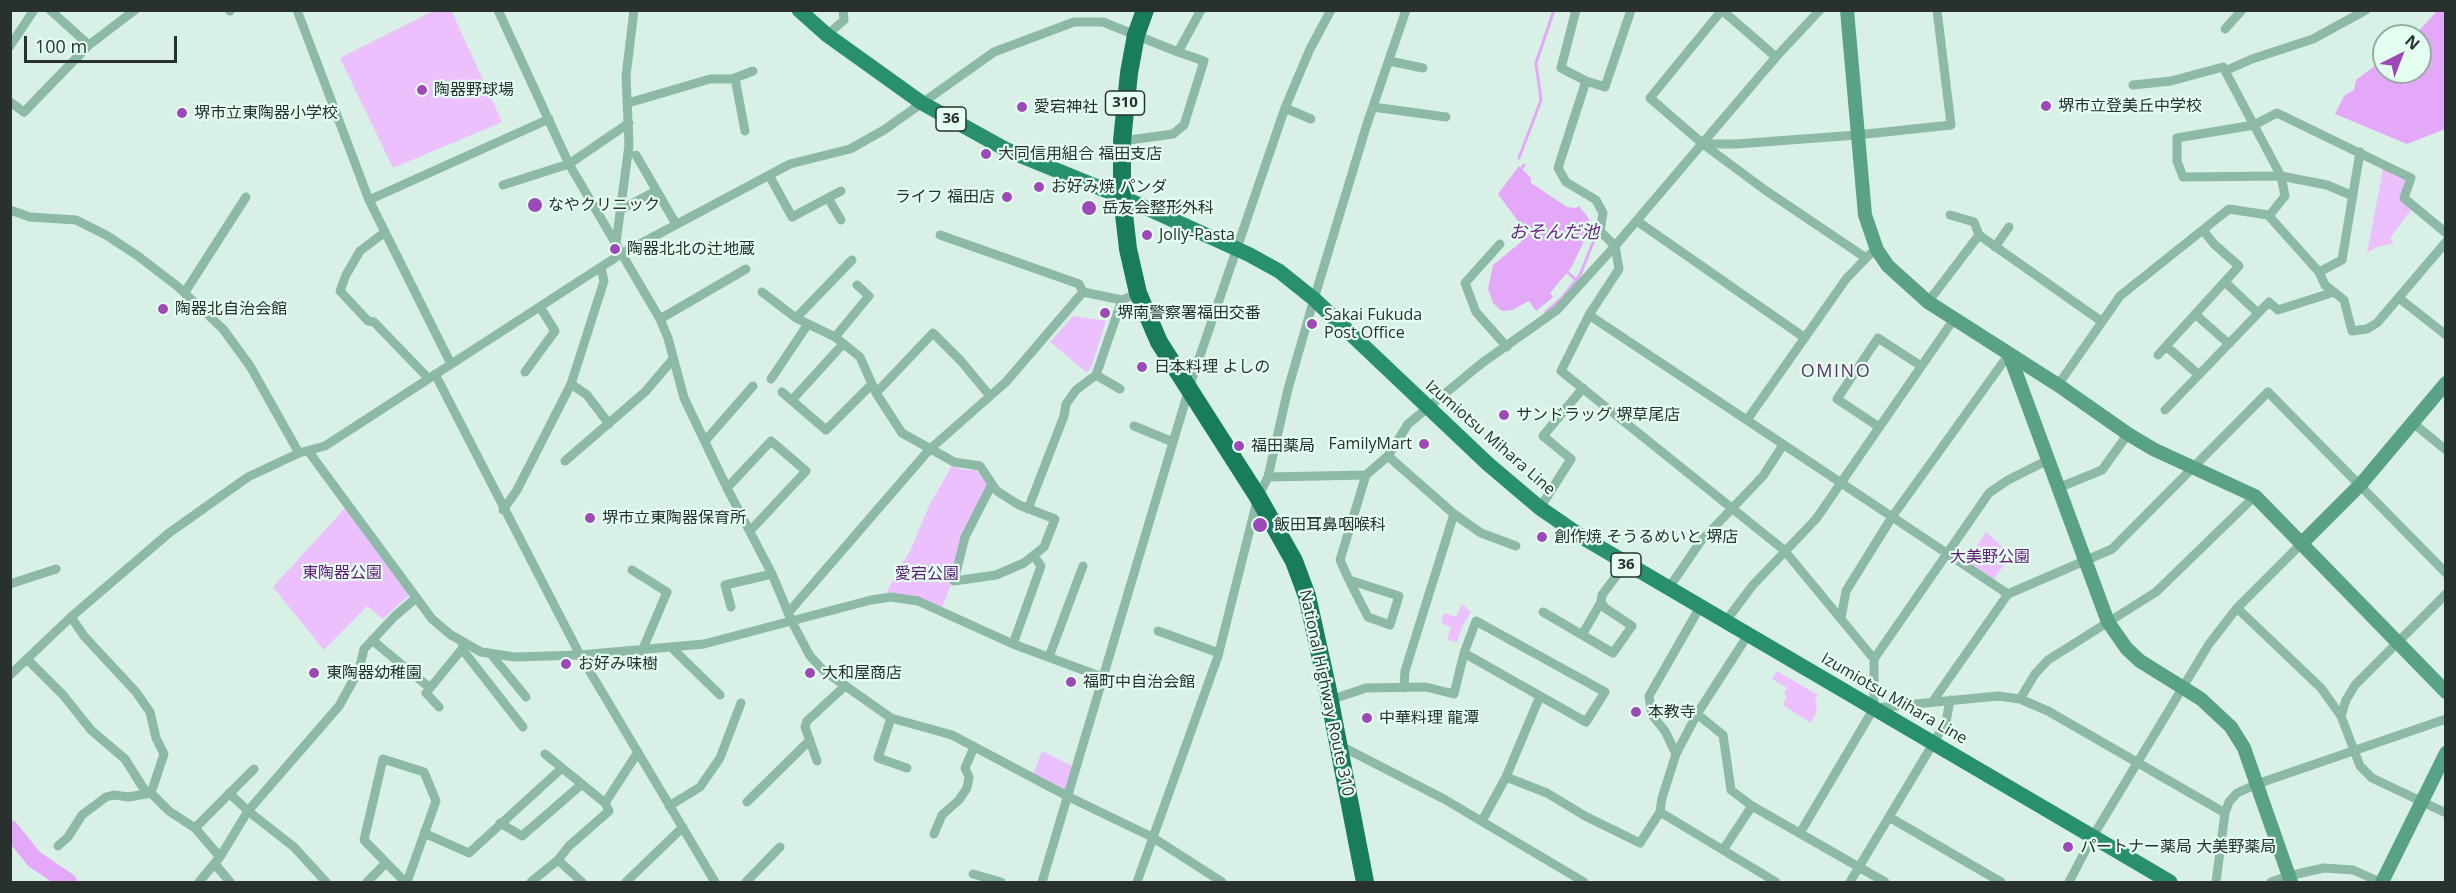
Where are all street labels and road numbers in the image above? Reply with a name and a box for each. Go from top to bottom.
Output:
road number: 310 [1106,91,1144,115]
road number: 36 [936,107,966,131]
street label: Izumiotsu Mihara Line [1421,376,1559,500]
road number: 36 [1611,553,1641,577]
street label: National Highway Route 310 [1295,588,1357,798]
street label: Izumiotsu Mihara Line [1818,649,1970,749]

